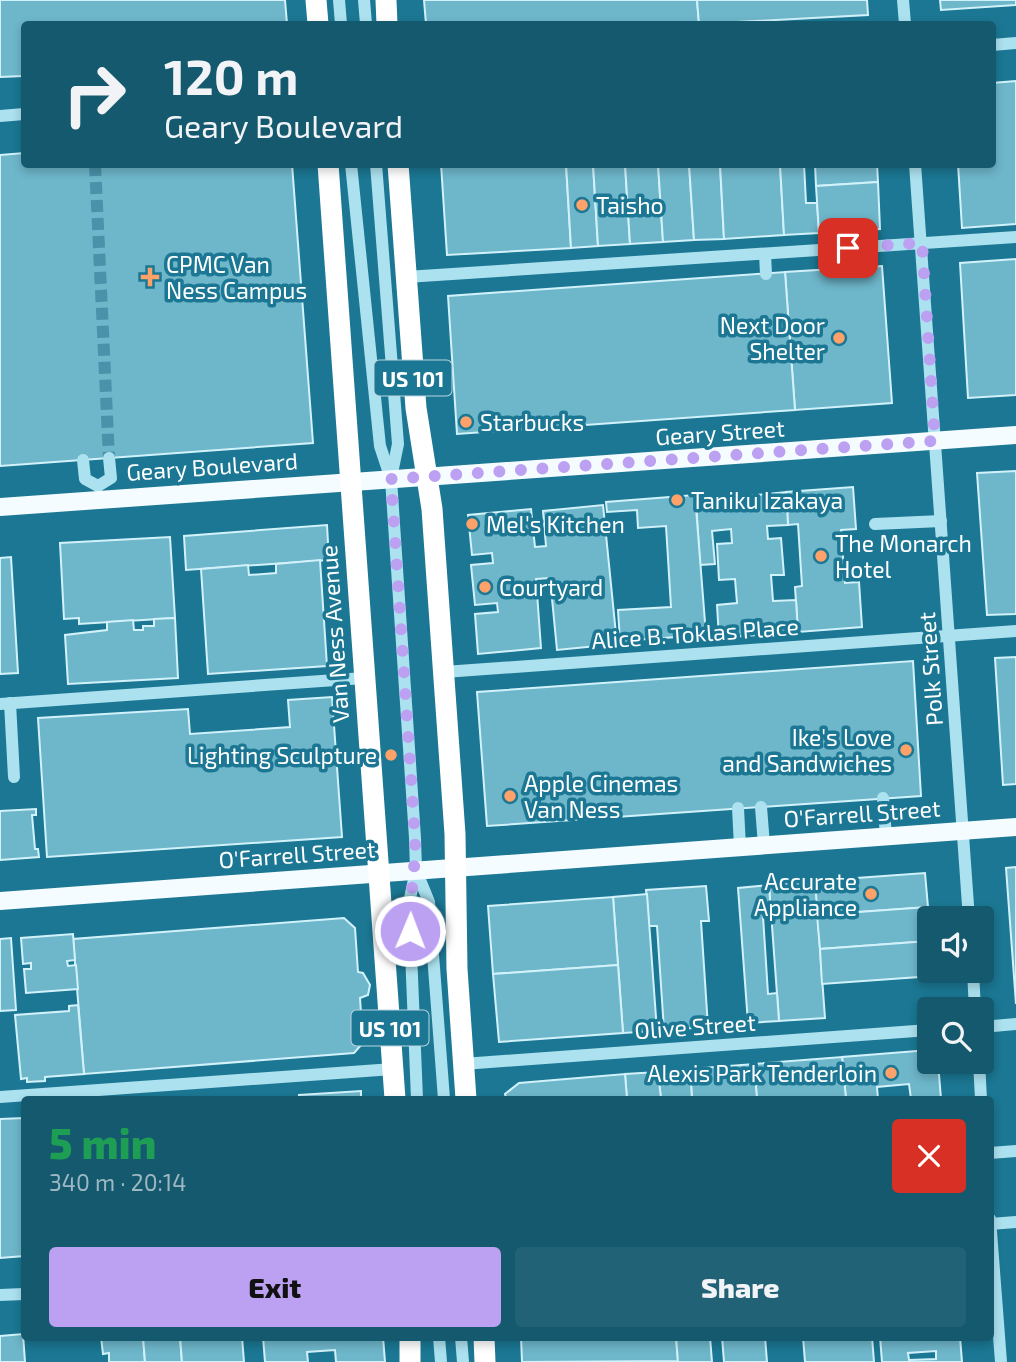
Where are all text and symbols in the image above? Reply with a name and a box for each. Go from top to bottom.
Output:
text: 120 m [164,46,298,105]
icon: right [49,49,140,140]
text: Geary Boulevard [164,106,403,144]
place label: Taisho [596,191,664,219]
marker: Taisho [574,197,590,213]
pin [818,218,878,278]
icon: arrive [829,229,867,267]
place label: CPMC Van Ness Campus [166,250,307,304]
marker: CPMC Van Ness Campus [140,267,160,287]
place label: Next Door Shelter [720,311,825,365]
marker: Next Door Shelter [831,330,847,346]
road number: US 101 [374,360,452,396]
place label: Starbucks [480,408,584,436]
marker: Starbucks [458,414,474,430]
street label: Geary Street [655,414,786,450]
street label: Geary Boulevard [125,446,299,486]
place label: Taniku Izakaya [691,486,843,514]
marker: Taniku Izakaya [669,492,685,508]
place label: Mel's Kitchen [486,510,625,538]
marker: Mel's Kitchen [464,516,480,532]
place label: The Monarch Hotel [835,529,972,583]
street label: Van Ness Avenue [314,544,354,724]
marker: The Monarch Hotel [813,548,829,564]
place label: Courtyard [499,573,603,601]
marker: Courtyard [477,579,493,595]
street label: Polk Street [912,611,948,727]
street label: Alice B. Toklas Place [590,612,800,654]
place label: Ike's Love and Sandwiches [722,723,892,777]
place label: Lighting Sculpture [187,741,377,769]
marker: Ike's Love and Sandwiches [898,742,914,758]
marker: Lighting Sculpture [383,747,399,763]
place label: Apple Cinemas Van Ness [524,769,678,823]
marker: Apple Cinemas Van Ness [502,788,518,804]
street label: O'Farrell Street [783,794,942,832]
street label: O'Farrell Street [218,835,377,873]
place label: Accurate Appliance [754,867,857,921]
marker: Accurate Appliance [863,886,879,902]
position arrow [373,894,447,968]
map controls [917,906,994,1074]
button: sound [917,906,994,983]
button: search [917,997,994,1074]
street label: Olive Street [633,1008,757,1044]
road number: US 101 [352,1010,428,1046]
place label: Alexis Park Tenderloin [647,1059,877,1087]
marker: Alexis Park Tenderloin [883,1065,899,1081]
text: 5 min [49,1117,157,1167]
button: close [892,1119,966,1193]
text: 340 m · 20:14 [49,1168,186,1196]
button: Exit [49,1247,501,1327]
button: Share [515,1247,966,1327]

